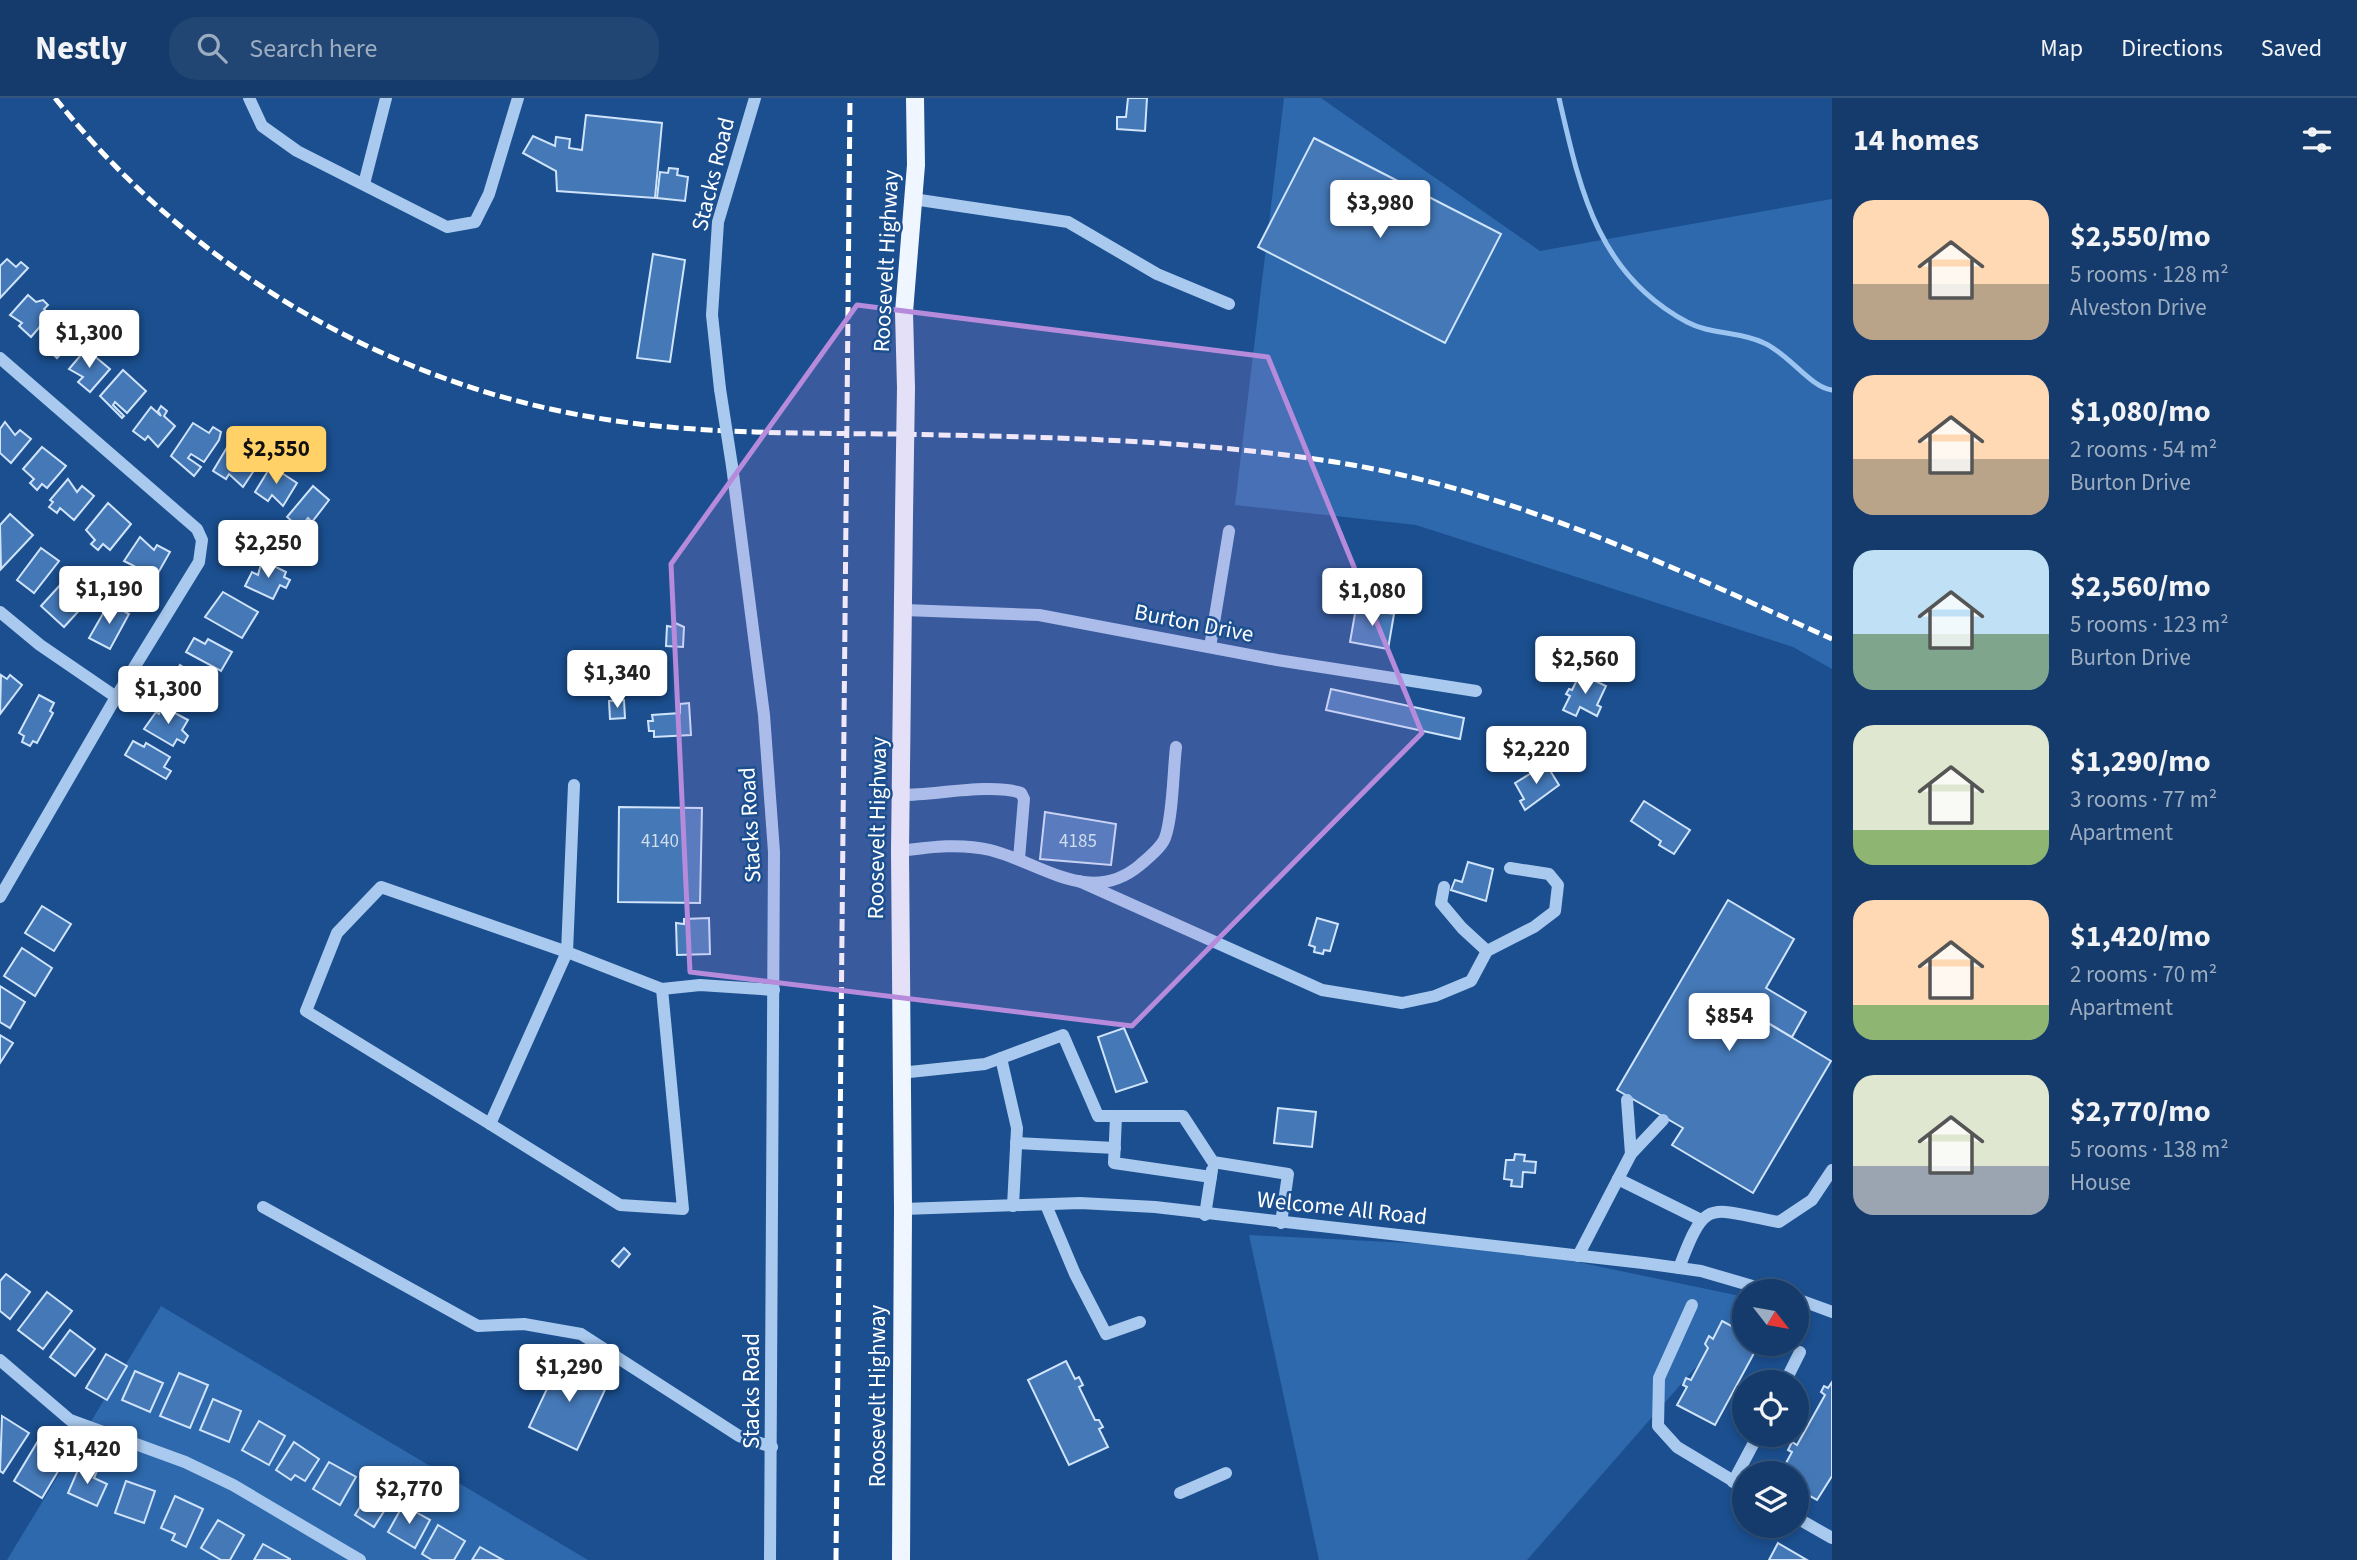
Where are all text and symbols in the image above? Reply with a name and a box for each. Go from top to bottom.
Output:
search box [169,17,659,80]
text: Nestly [35,25,127,72]
icon: search [193,29,231,67]
text: Search here [249,30,377,67]
text: Map [2040,31,2083,66]
text: Directions [2121,31,2223,66]
text: Saved [2261,31,2322,66]
street label: Stacks Road [683,114,743,234]
text: 14 homes [1853,119,1979,162]
icon: filters [2298,121,2336,159]
street label: Roosevelt Highway [865,169,907,353]
pin: $3,980 [1323,180,1437,240]
text: $3,980 [1346,186,1414,219]
text: $2,550/mo [2070,215,2211,258]
icon: home [1909,228,1993,312]
text: 5 rooms · 128 m² [2070,258,2229,291]
text: Alveston Drive [2070,291,2207,324]
pin: $1,300 [32,310,146,370]
text: $1,300 [55,316,123,349]
text: $1,080/mo [2070,390,2211,433]
icon: home [1909,403,1993,487]
pin: $2,550 [219,426,333,486]
text: $2,550 [242,432,310,465]
text: 2 rooms · 54 m² [2070,433,2217,466]
text: Burton Drive [2070,466,2191,499]
pin: $2,250 [211,520,325,580]
text: $2,250 [234,526,302,559]
text: $2,560/mo [2070,565,2211,608]
pin: $1,190 [52,566,166,626]
pin: $1,080 [1315,568,1429,628]
text: $1,190 [75,572,143,605]
text: $1,080 [1338,574,1406,607]
icon: home [1909,578,1993,662]
street label: Burton Drive [1131,595,1257,651]
text: 5 rooms · 123 m² [2070,608,2229,641]
pin: $2,560 [1528,636,1642,696]
text: Burton Drive [2070,641,2191,674]
text: $2,560 [1551,642,1619,675]
pin: $1,340 [560,650,674,710]
text: $1,340 [583,656,651,689]
pin: $1,300 [111,666,225,726]
text: $1,300 [134,672,202,705]
pin: $2,220 [1479,726,1593,786]
text: $2,220 [1502,732,1570,765]
street label: Roosevelt Highway [859,736,895,920]
text: $1,290/mo [2070,740,2211,783]
icon: home [1909,753,1993,837]
street label: Stacks Road [730,766,770,884]
text: 3 rooms · 77 m² [2070,783,2217,816]
text: Apartment [2070,816,2173,849]
house number: 4140 [641,828,679,855]
house number: 4185 [1059,828,1097,855]
text: $1,420/mo [2070,915,2211,958]
icon: home [1909,928,1993,1012]
text: 2 rooms · 70 m² [2070,958,2217,991]
text: Apartment [2070,991,2173,1024]
pin: $854 [1688,993,1770,1053]
text: $854 [1705,999,1753,1032]
text: $2,770/mo [2070,1090,2211,1133]
icon: home [1909,1103,1993,1187]
text: 5 rooms · 138 m² [2070,1133,2229,1166]
text: House [2070,1166,2131,1199]
street label: Welcome All Road [1255,1183,1429,1233]
north arrow [1732,1279,1810,1356]
map controls [1732,1279,1809,1538]
street label: Roosevelt Highway [861,1304,894,1487]
street label: Stacks Road [735,1333,768,1449]
pin: $1,290 [512,1344,626,1404]
text: $1,290 [535,1350,603,1383]
button: locate [1732,1370,1809,1447]
pin: $1,420 [30,1426,144,1486]
text: $1,420 [53,1432,121,1465]
button: layers [1732,1461,1809,1538]
pin: $2,770 [352,1466,466,1526]
text: $2,770 [375,1472,443,1505]

